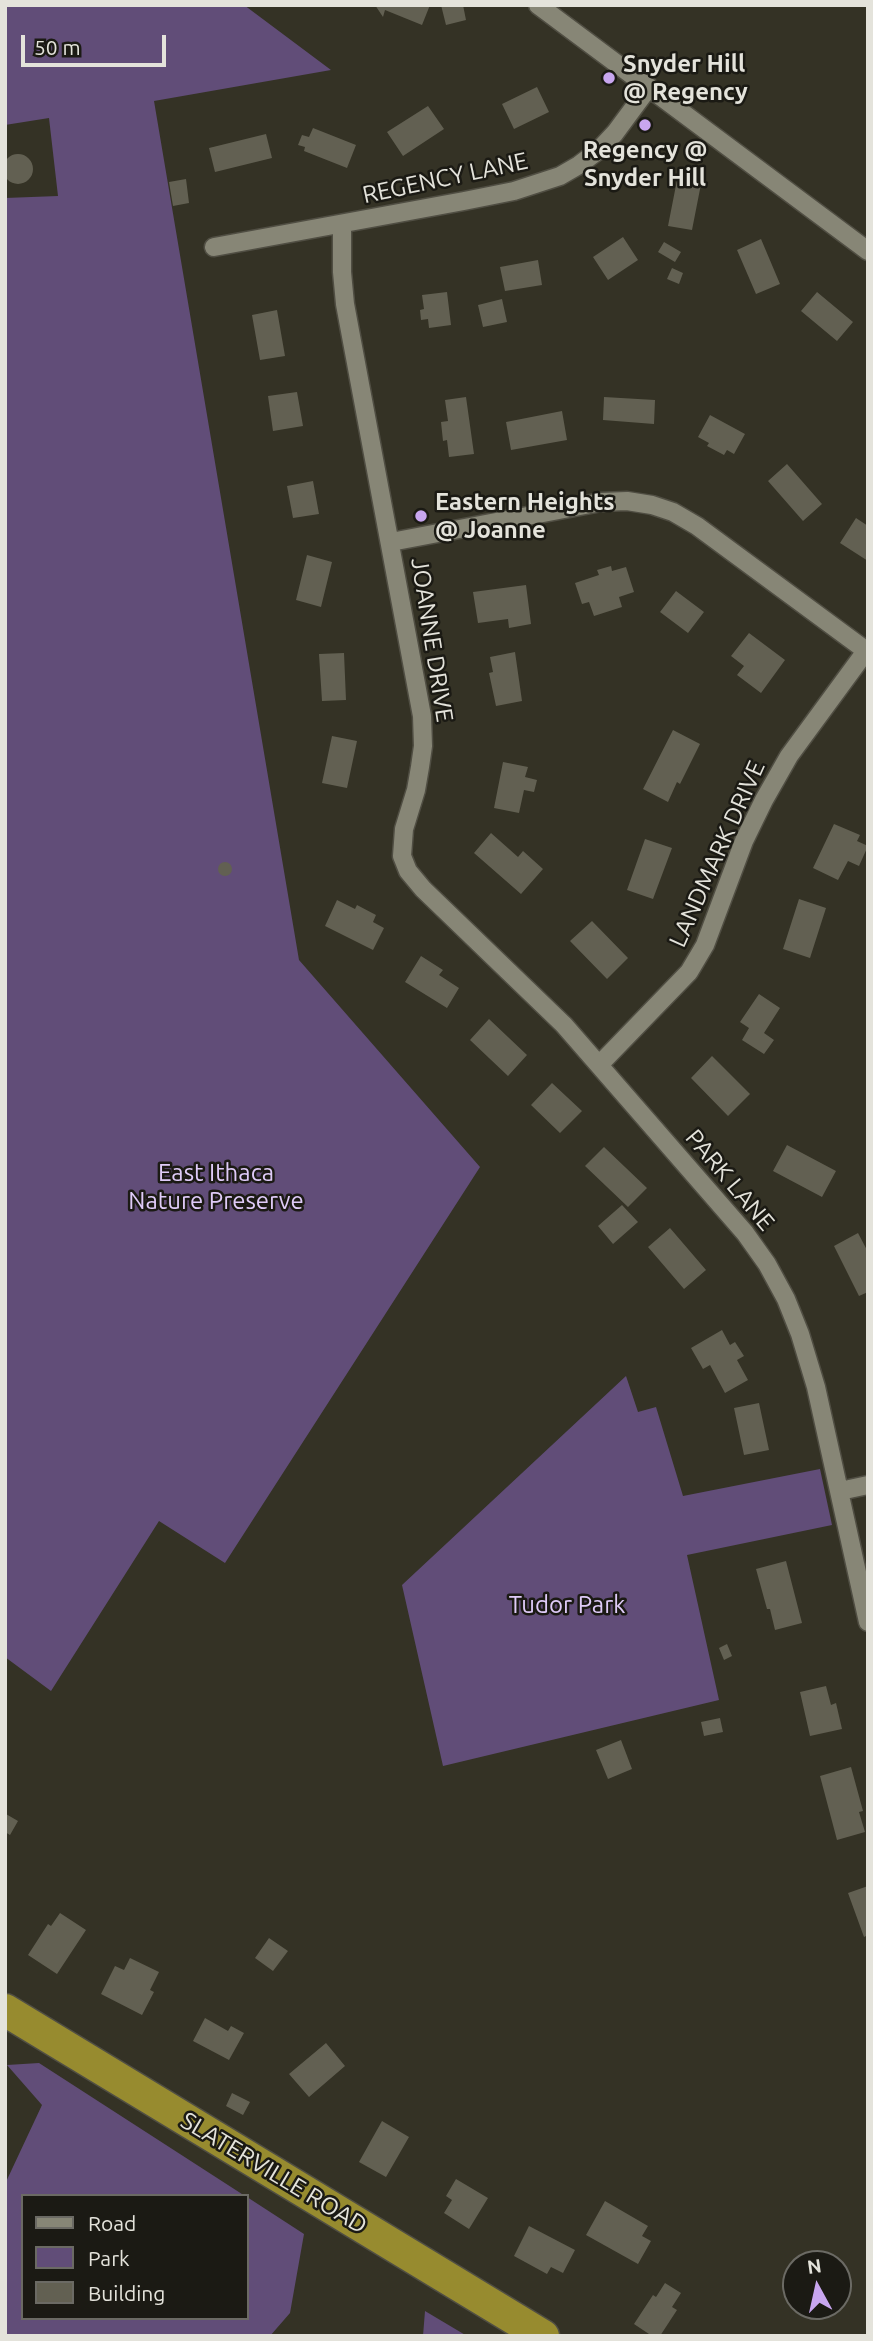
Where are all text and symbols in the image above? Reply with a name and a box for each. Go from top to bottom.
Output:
scale bar [24,21,170,65]
text: 50 m [34,35,81,59]
place label: Snyder Hill @ Regency [623,50,748,106]
marker: Snyder Hill @ Regency [601,70,617,86]
marker: Regency @ Snyder Hill [637,117,653,133]
place label: Regency @ Snyder Hill [583,136,707,192]
street label: REGENCY LANE [360,146,530,210]
place label: Eastern Heights @ Joanne [435,488,615,544]
marker: Eastern Heights @ Joanne [413,508,429,524]
street label: JOANNE DRIVE [405,556,459,724]
street label: LANDMARK DRIVE [663,756,771,952]
street label: PARK LANE [679,1124,781,1236]
park label: East Ithaca Nature Preserve [128,1159,304,1215]
park label: Tudor Park [509,1591,625,1619]
street label: SLATERVILLE ROAD [176,2106,372,2240]
legend [21,2194,248,2320]
text: Road [88,2211,136,2235]
text: Park [88,2246,130,2270]
north arrow [782,2250,852,2320]
text: N [806,2254,823,2278]
text: Building [88,2281,165,2305]

